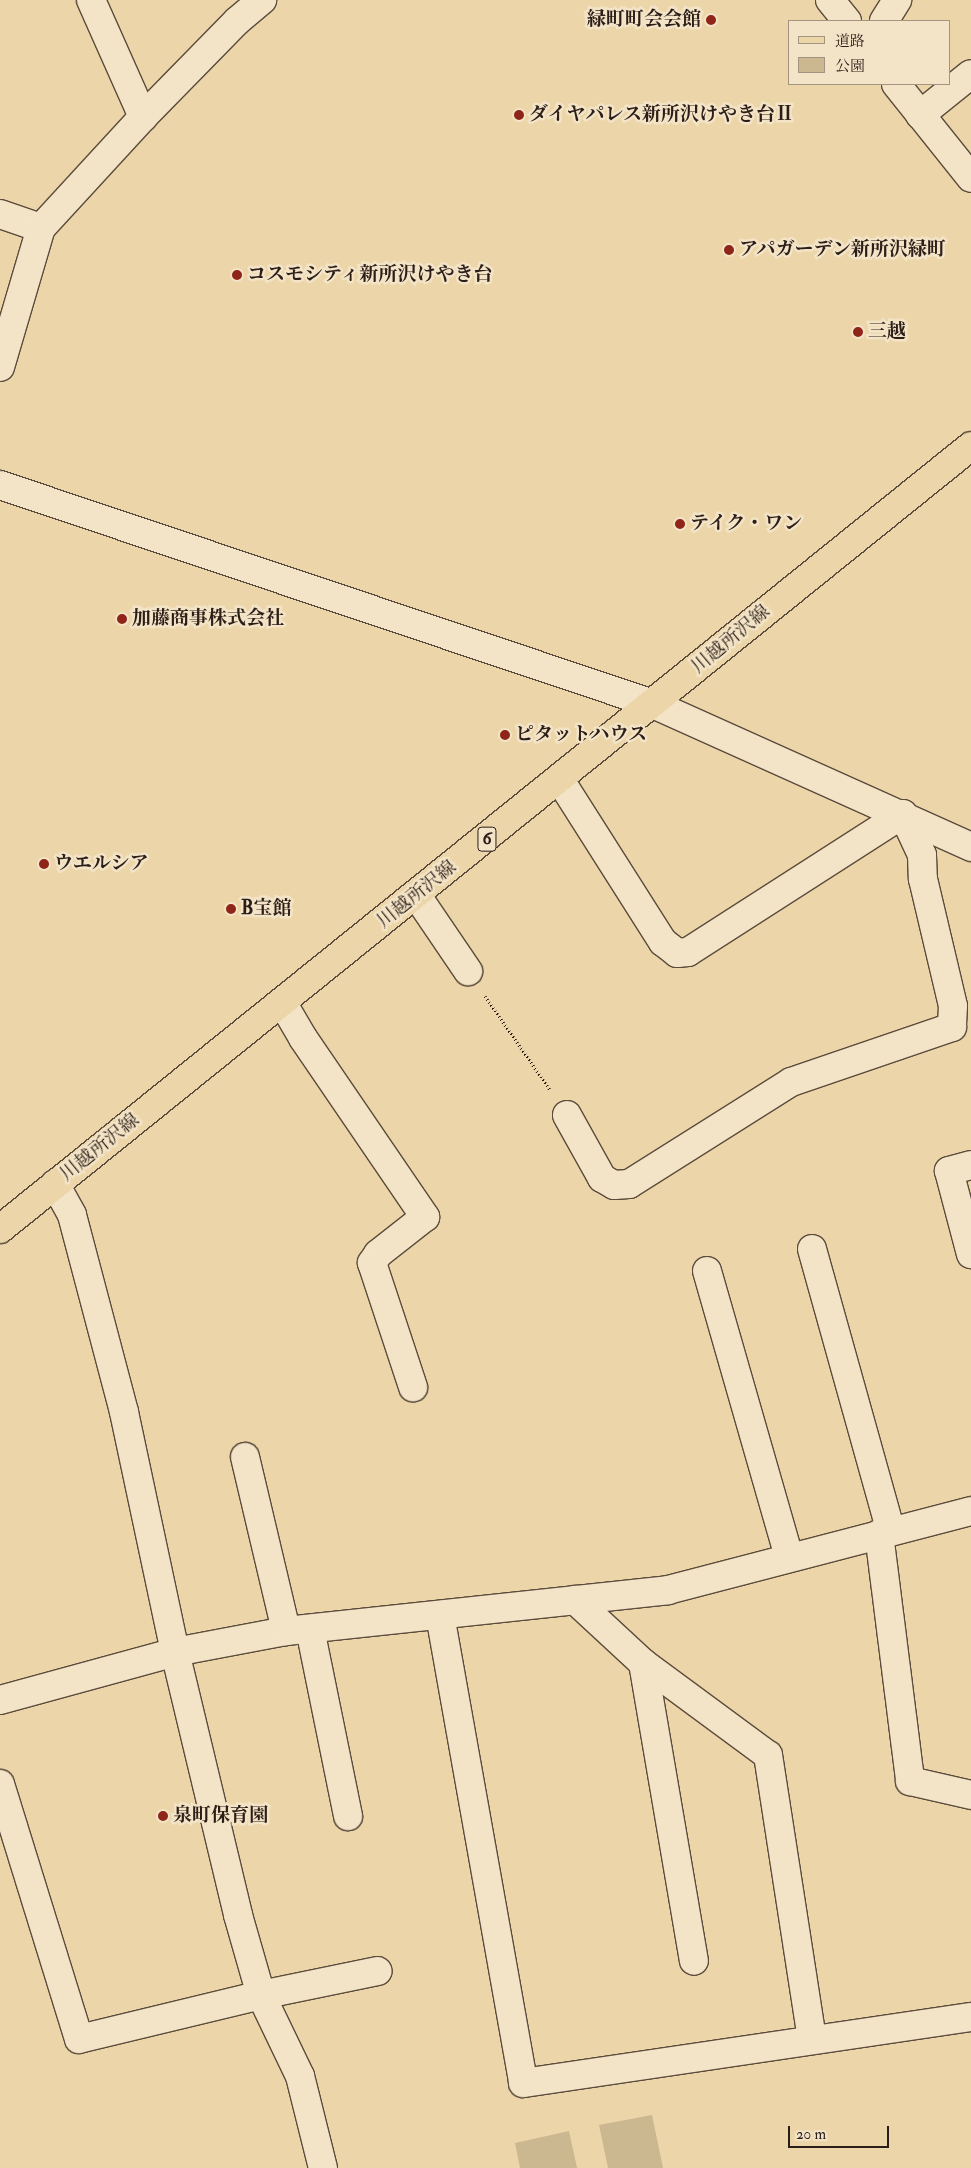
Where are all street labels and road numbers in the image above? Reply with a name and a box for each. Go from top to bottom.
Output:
street label: 川越所沢線 [687,601,775,679]
road number: 6 [477,824,497,854]
street label: 川越所沢線 [373,856,461,934]
street label: 川越所沢線 [56,1109,144,1187]

